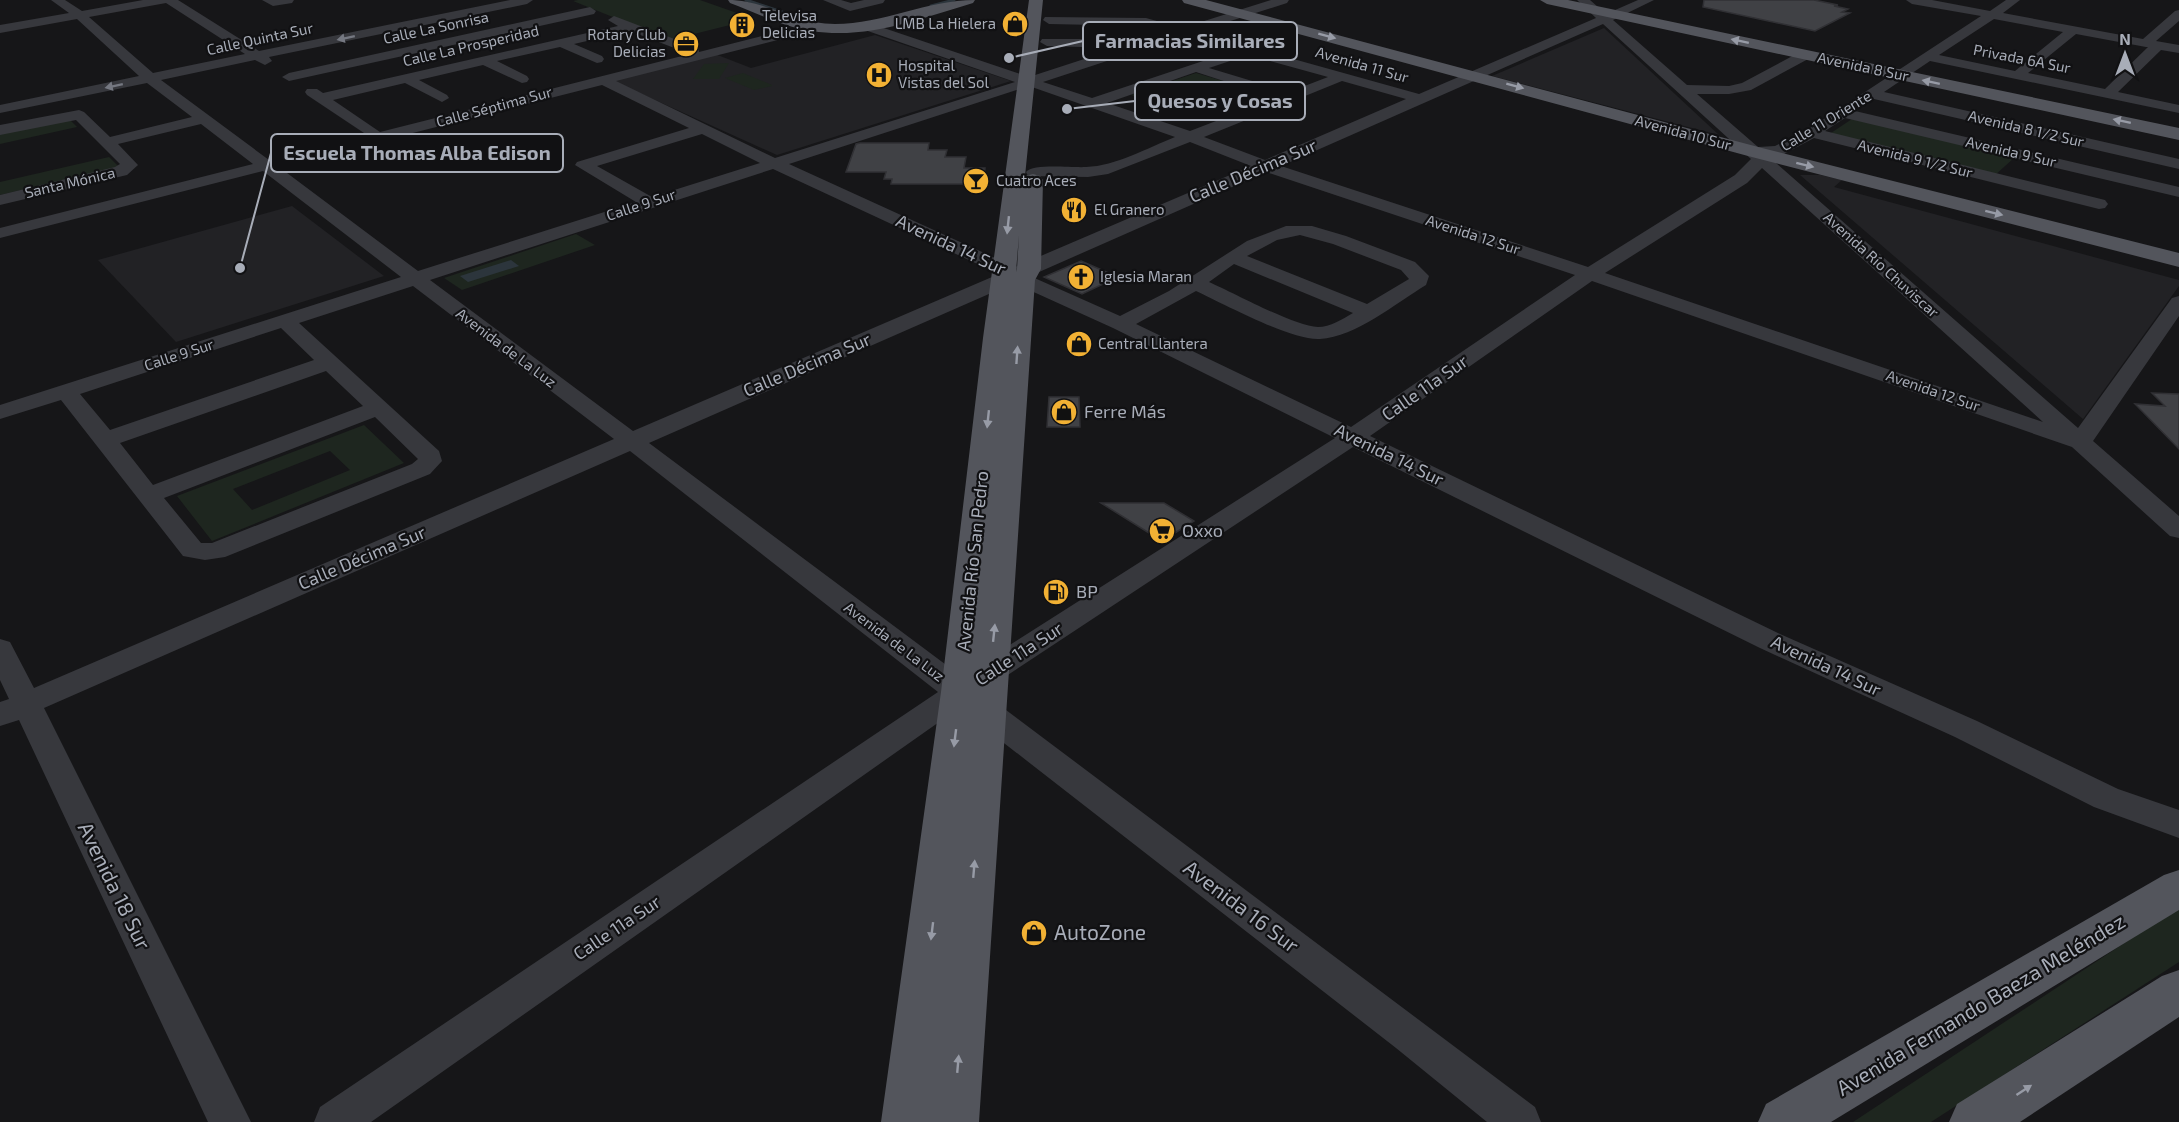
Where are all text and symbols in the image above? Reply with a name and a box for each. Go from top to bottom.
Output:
place label: Televisa Delicias [762,6,817,41]
street label: Calle La Sonrisa [381,7,490,47]
shop icon: LMB La Hielera [1000,9,1030,39]
building icon: Televisa Delicias [727,10,757,40]
place label: LMB La Hielera [895,14,996,32]
street label: Calle Quinta Sur [205,18,315,59]
street label: Calle La Prosperidad [401,21,541,69]
callout: Farmacias Similares [1083,22,1297,60]
north arrow [2095,24,2155,84]
place label: Rotary Club Delicias [587,25,666,60]
text: Farmacias Similares [1095,28,1285,52]
office icon: Rotary Club Delicias [671,29,701,59]
text: N [2119,29,2131,48]
one-way arrow [1318,32,1336,41]
one-way arrow [337,34,356,43]
one-way arrow [1730,36,1749,45]
street label: Privada 6A Sur [1972,40,2072,76]
street label: Avenida 11 Sur [1314,42,1411,86]
street label: Avenida 8 Sur [1816,48,1911,84]
place label: Hospital Vistas del Sol [898,56,989,91]
hospital icon: Hospital Vistas del Sol [864,60,894,90]
one-way arrow [1922,76,1940,86]
one-way arrow [105,81,123,91]
street label: Calle Séptima Sur [434,82,554,130]
callout: Quesos y Cosas [1135,82,1305,120]
one-way arrow [1506,82,1524,91]
street label: Calle 11 Oriente [1777,86,1874,154]
text: Quesos y Cosas [1147,88,1293,113]
street label: Avenida 8 1/2 Sur [1966,106,2086,150]
street label: Avenida 10 Sur [1633,111,1733,154]
one-way arrow [2112,116,2131,126]
street label: Avenida 9 Sur [1964,132,2058,170]
street label: Calle Décima Sur [1185,133,1320,207]
callout: Escuela Thomas Alba Edison [271,134,563,172]
street label: Avenida 9 1/2 Sur [1856,135,1975,181]
text: Escuela Thomas Alba Edison [283,140,551,164]
one-way arrow [1796,161,1814,171]
street label: Santa Mónica [23,163,117,201]
bar icon: Cuatro Aces [961,166,991,196]
place label: Cuatro Aces [996,171,1077,189]
street label: Calle 9 Sur [604,184,678,224]
restaurant icon: El Granero [1059,195,1089,225]
place label: El Granero [1094,200,1165,218]
street label: Avenida Río Chuviscar [1820,208,1943,321]
street label: Avenida 14 Sur [893,209,1010,279]
one-way arrow [1985,209,2003,218]
street label: Avenida 12 Sur [1424,210,1523,258]
one-way arrow [1003,215,1013,234]
church icon: Iglesia Maran [1066,262,1096,292]
place label: Iglesia Maran [1100,267,1192,285]
street label: Avenida de La Luz [453,304,560,391]
street label: Calle Décima Sur [739,327,874,401]
shop icon: Central Llantera [1064,329,1094,359]
street label: Calle 9 Sur [142,334,216,374]
place label: Central Llantera [1098,334,1208,352]
one-way arrow [1012,346,1022,365]
street label: Calle 11a Sur [1377,349,1472,425]
street label: Avenida 12 Sur [1884,366,1983,415]
shop icon: Ferre Más [1049,397,1079,427]
place label: Ferre Más [1084,400,1166,422]
one-way arrow [983,409,993,428]
street label: Avenida 14 Sur [1331,418,1448,490]
street label: Avenida Río San Pedro [952,470,992,652]
supermarket icon: Oxxo [1147,516,1177,546]
place label: Oxxo [1182,519,1223,541]
street label: Calle Décima Sur [294,520,429,594]
fuel station icon: BP [1041,577,1071,607]
place label: BP [1076,580,1098,602]
street label: Avenida de La Luz [841,598,948,685]
street label: Calle 11a Sur [970,617,1067,690]
one-way arrow [989,624,999,643]
street label: Avenida 14 Sur [1768,630,1885,700]
one-way arrow [950,728,959,747]
street label: Avenida 18 Sur [74,818,157,954]
street label: Avenida 16 Sur [1179,854,1305,958]
one-way arrow [969,860,979,879]
street label: Calle 11a Sur [569,890,664,964]
street label: Avenida Fernando Baeza Meléndez [1831,907,2129,1100]
shop icon: AutoZone [1019,918,1049,948]
place label: AutoZone [1054,919,1146,944]
one-way arrow [927,922,936,941]
one-way arrow [953,1054,962,1073]
one-way arrow [2016,1085,2032,1096]

